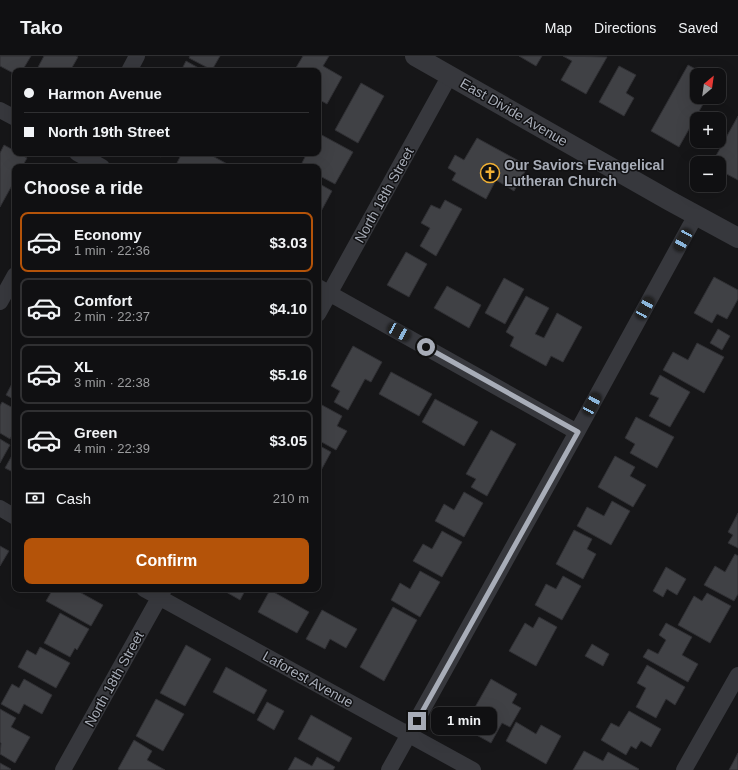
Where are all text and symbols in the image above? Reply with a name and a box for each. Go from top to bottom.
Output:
text: Tako [20,17,63,38]
text: Map [545,20,572,36]
text: Directions [594,20,656,36]
text: Saved [678,20,718,36]
north arrow [690,68,726,104]
map controls [690,68,726,192]
street label: East Divide Avenue [458,75,571,149]
text: Harmon Avenue [48,85,162,102]
button: + [690,112,726,148]
text: North 19th Street [48,123,170,140]
street label: North 18th Street [351,144,417,246]
button: − [690,156,726,192]
place label: Our Saviors Evangelical Lutheran Church [504,157,664,189]
church icon: Our Saviors Evangelical Lutheran Church [479,162,501,184]
text: Choose a ride [24,178,143,198]
icon: car [26,224,62,260]
text: Economy [74,226,142,243]
car [672,227,694,253]
text: $3.03 [269,234,307,251]
text: 1 min · 22:36 [74,243,150,258]
icon: car [26,290,62,326]
text: Comfort [74,292,132,309]
car [634,295,656,321]
text: $4.10 [269,300,307,317]
text: 2 min · 22:37 [74,309,150,324]
car [386,321,412,343]
route start [417,338,435,356]
icon: car [26,356,62,392]
text: XL [74,358,93,375]
text: $5.16 [269,366,307,383]
text: 3 min · 22:38 [74,375,150,390]
car [581,391,603,417]
icon: car [26,422,62,458]
text: Green [74,424,117,441]
text: $3.05 [269,432,307,449]
text: 4 min · 22:39 [74,441,150,456]
icon: cash [24,487,46,509]
text: Cash [56,490,91,507]
text: 210 m [273,491,309,506]
button: Confirm [24,538,309,584]
street label: North 18th Street [81,628,147,730]
street label: Laforest Avenue [260,648,356,711]
callout: 1 min [431,707,497,735]
route end [408,712,426,730]
text: 1 min [447,713,481,728]

